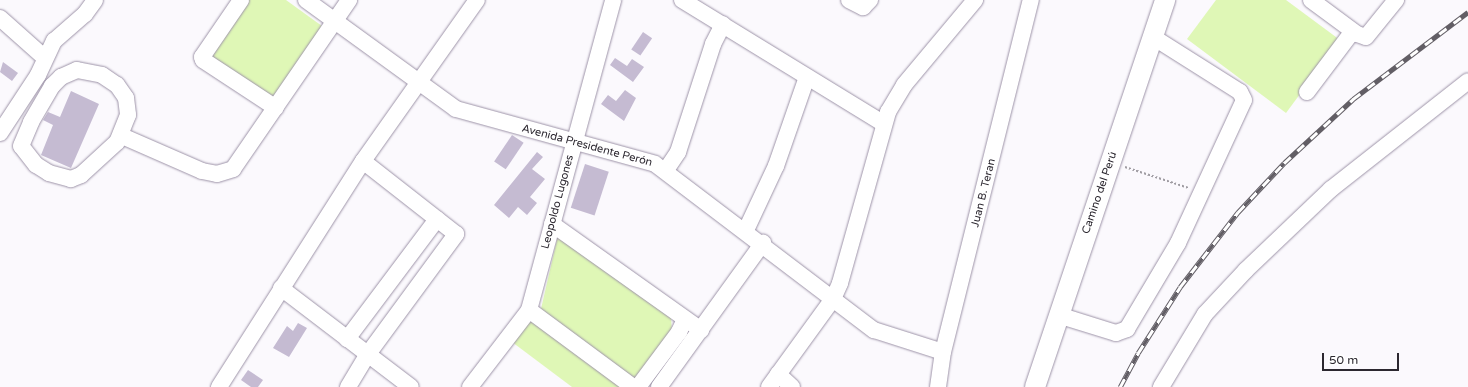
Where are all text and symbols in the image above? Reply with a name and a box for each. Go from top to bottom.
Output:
street label: Avenida Presidente Perón [520,122,654,170]
street label: Camino del Perú [1080,150,1120,236]
street label: Leopoldo Lugones [539,153,577,251]
street label: Juan B. Teran [969,157,999,229]
scale bar [1324,345,1401,371]
text: 50 m [1329,353,1358,367]

